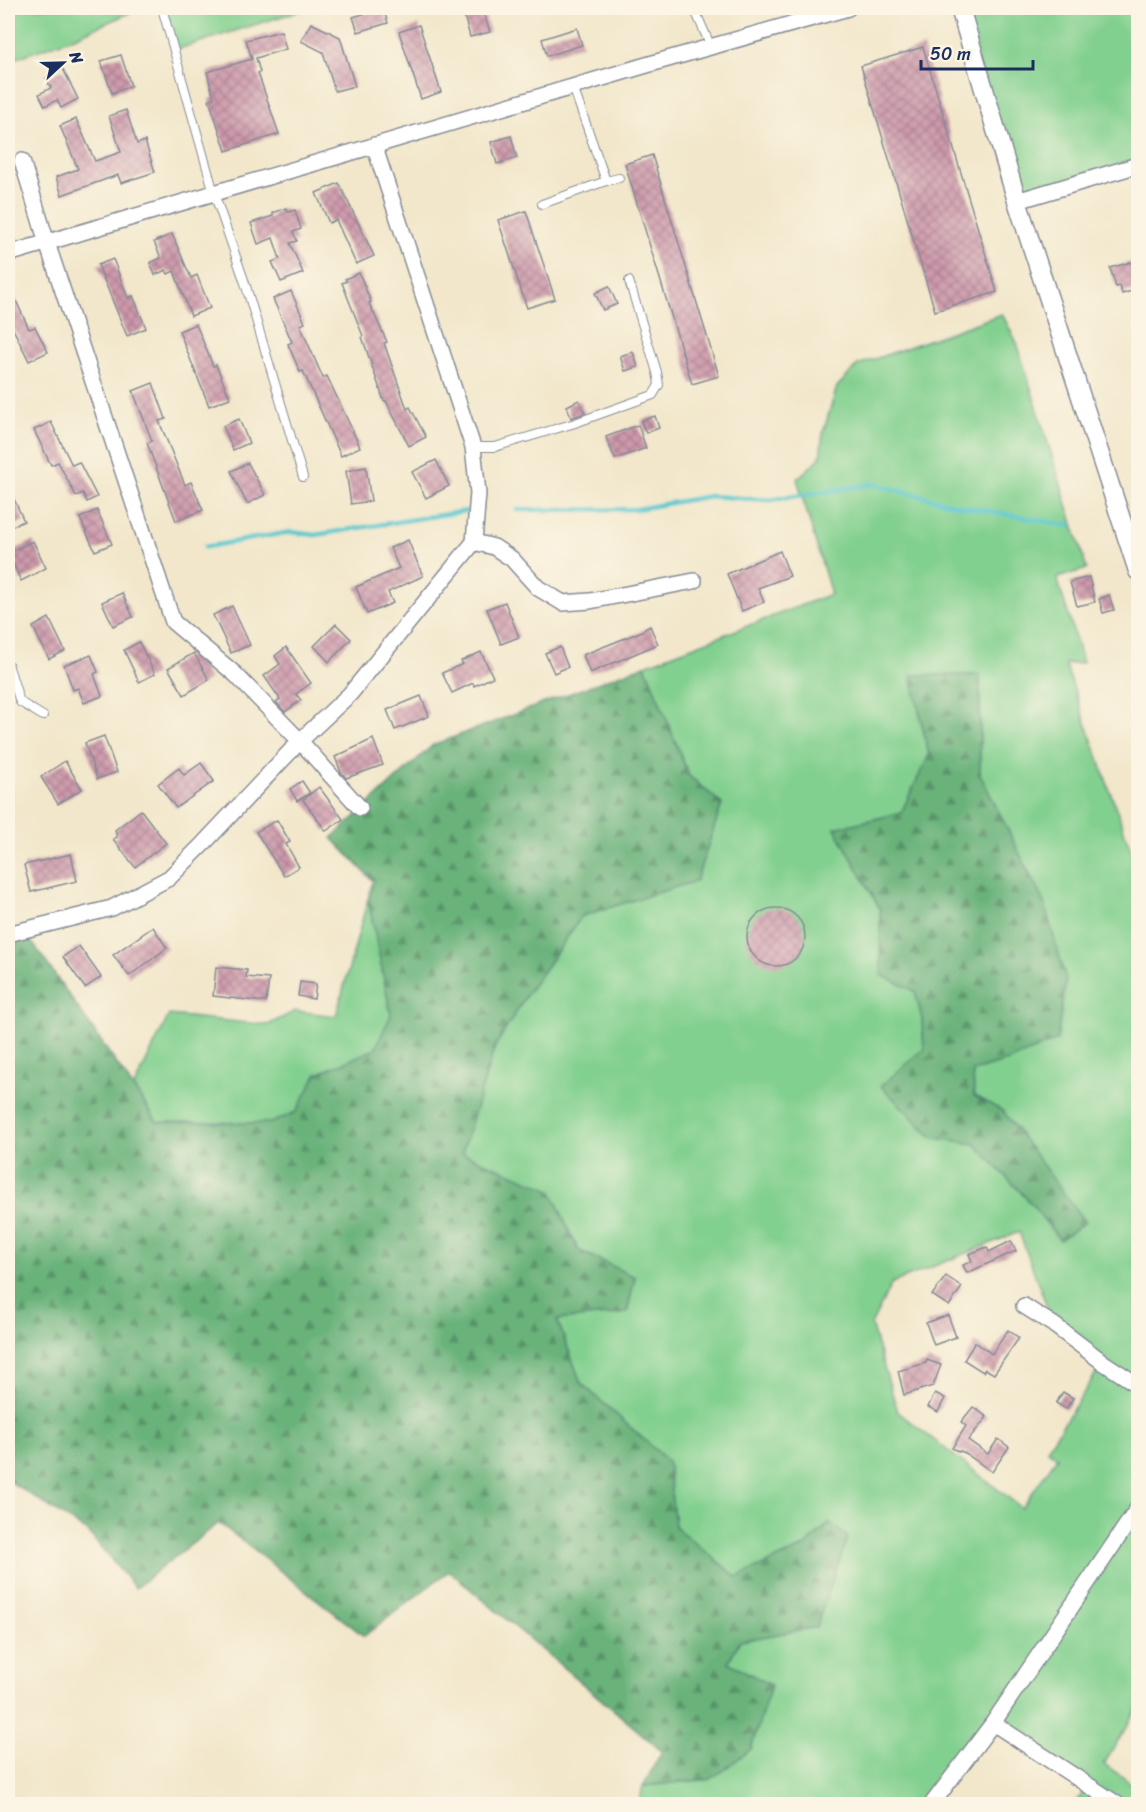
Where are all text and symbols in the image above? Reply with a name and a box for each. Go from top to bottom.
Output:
north arrow [33,33,93,93]
scale bar [921,33,1034,71]
text: 50 m [930,38,971,70]
text: N [61,46,92,69]

